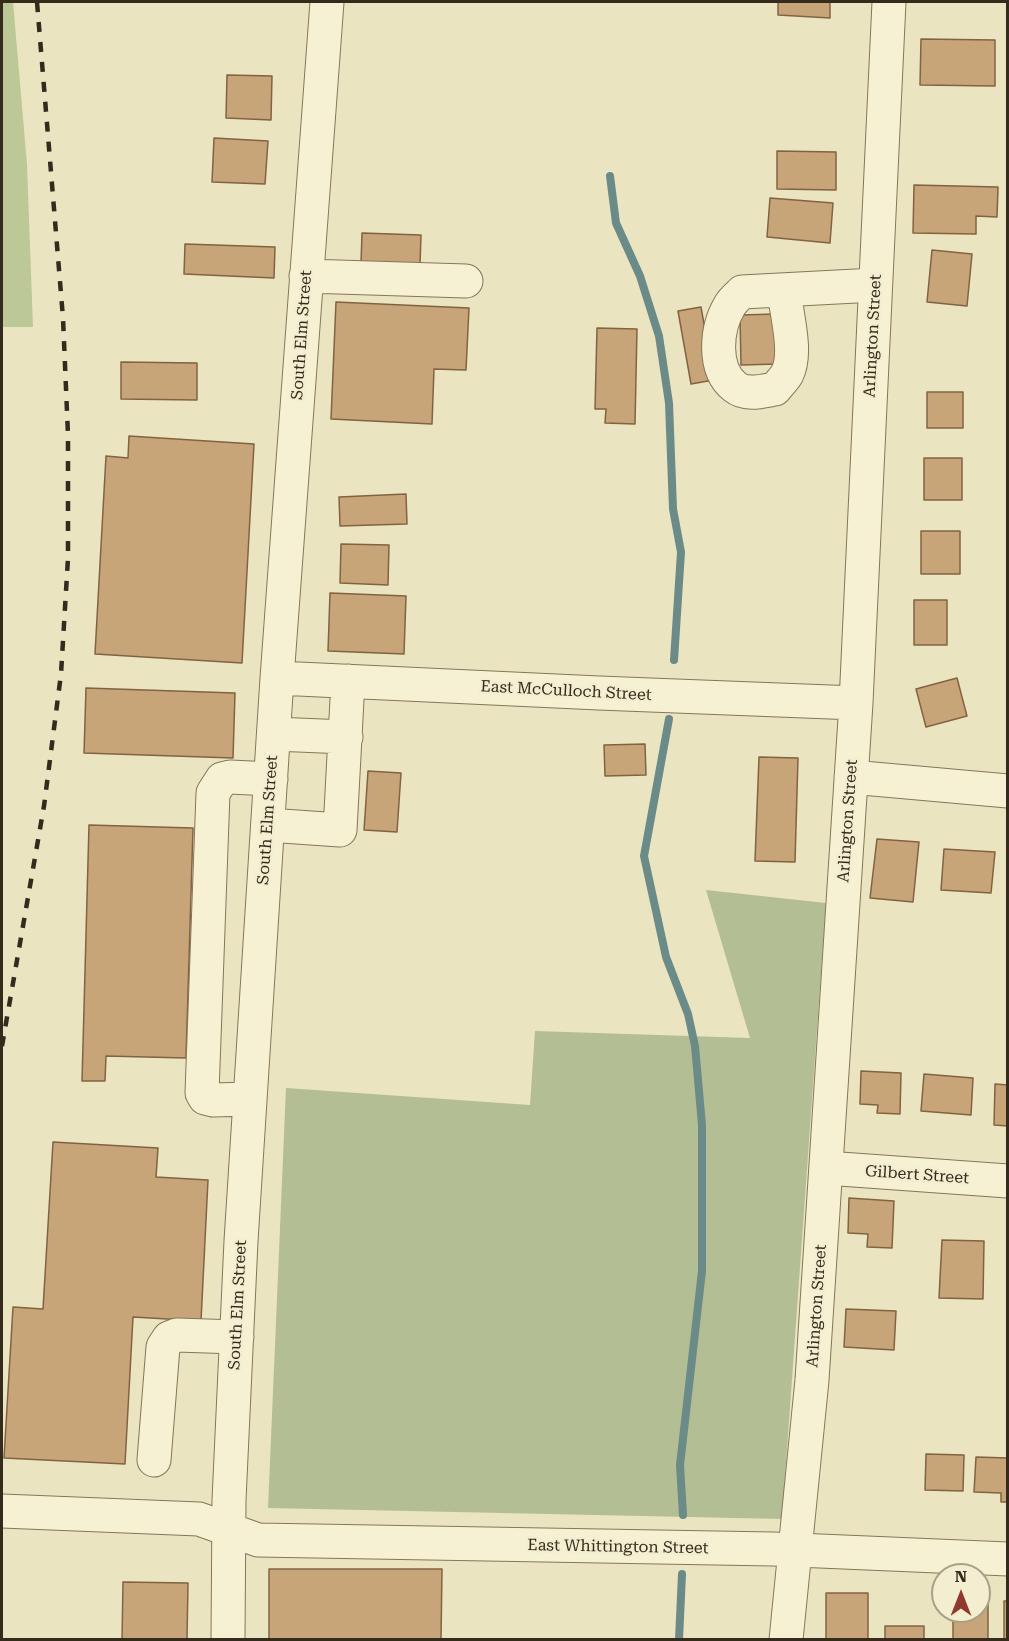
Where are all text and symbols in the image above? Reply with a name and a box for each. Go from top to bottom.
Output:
street label: South Elm Street [288,269,316,401]
street label: Arlington Street [860,274,886,398]
street label: East McCulloch Street [480,677,652,705]
street label: South Elm Street [254,754,282,886]
street label: Arlington Street [834,759,862,883]
street label: Gilbert Street [864,1162,970,1188]
street label: South Elm Street [225,1240,251,1370]
street label: Arlington Street [803,1244,831,1368]
street label: East Whittington Street [527,1536,709,1558]
north arrow [931,1563,991,1623]
text: N [955,1567,967,1586]

